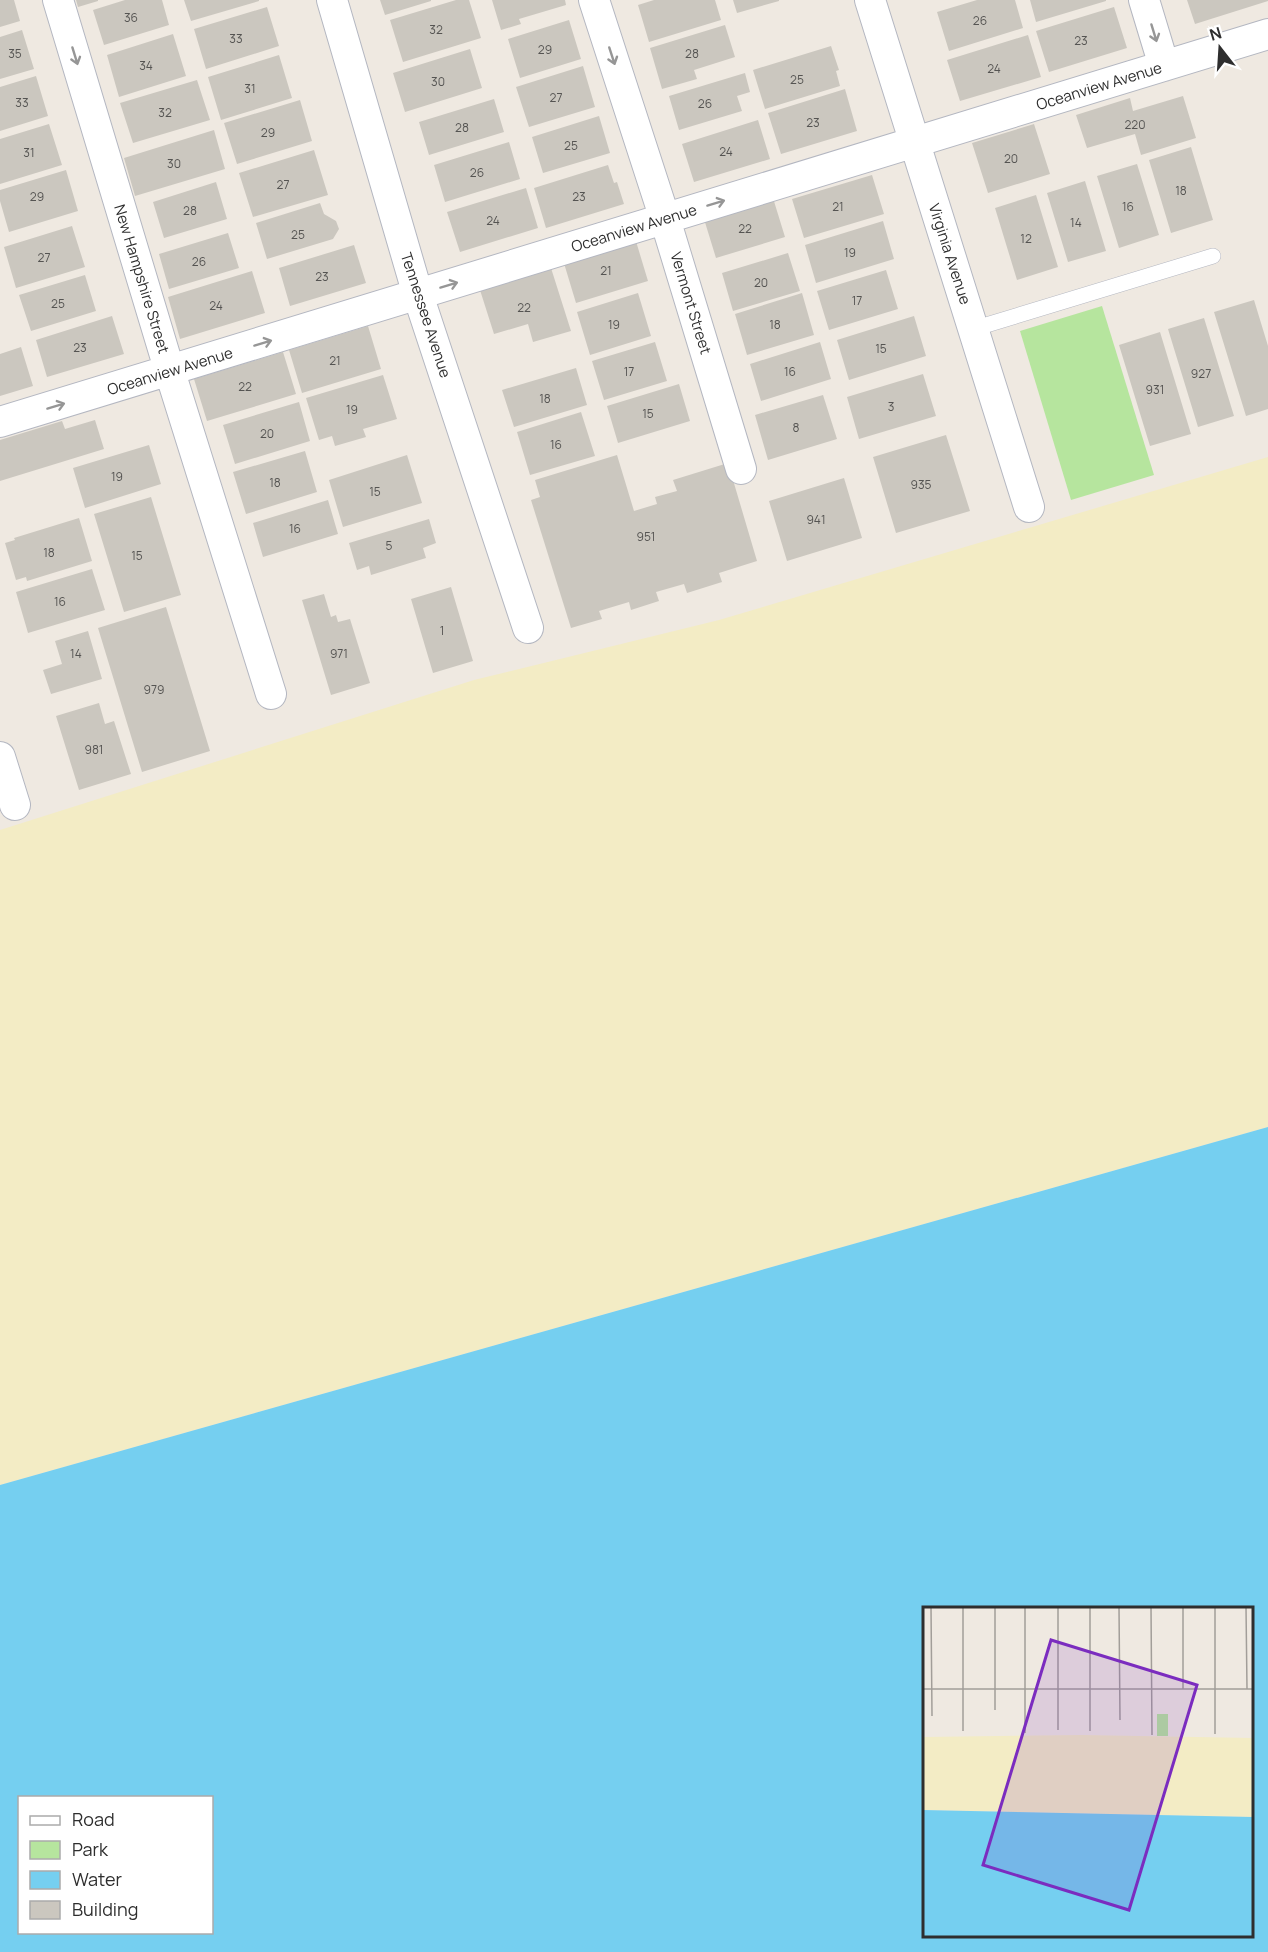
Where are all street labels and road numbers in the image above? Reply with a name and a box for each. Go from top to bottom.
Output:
street label: Oceanview Avenue [1034,57,1165,115]
street label: Oceanview Avenue [569,199,700,257]
street label: Virginia Avenue [924,201,976,307]
street label: New Hampshire Street [109,202,175,356]
street label: Vermont Street [665,249,717,357]
street label: Tennessee Avenue [396,250,456,381]
street label: Oceanview Avenue [105,342,236,400]

